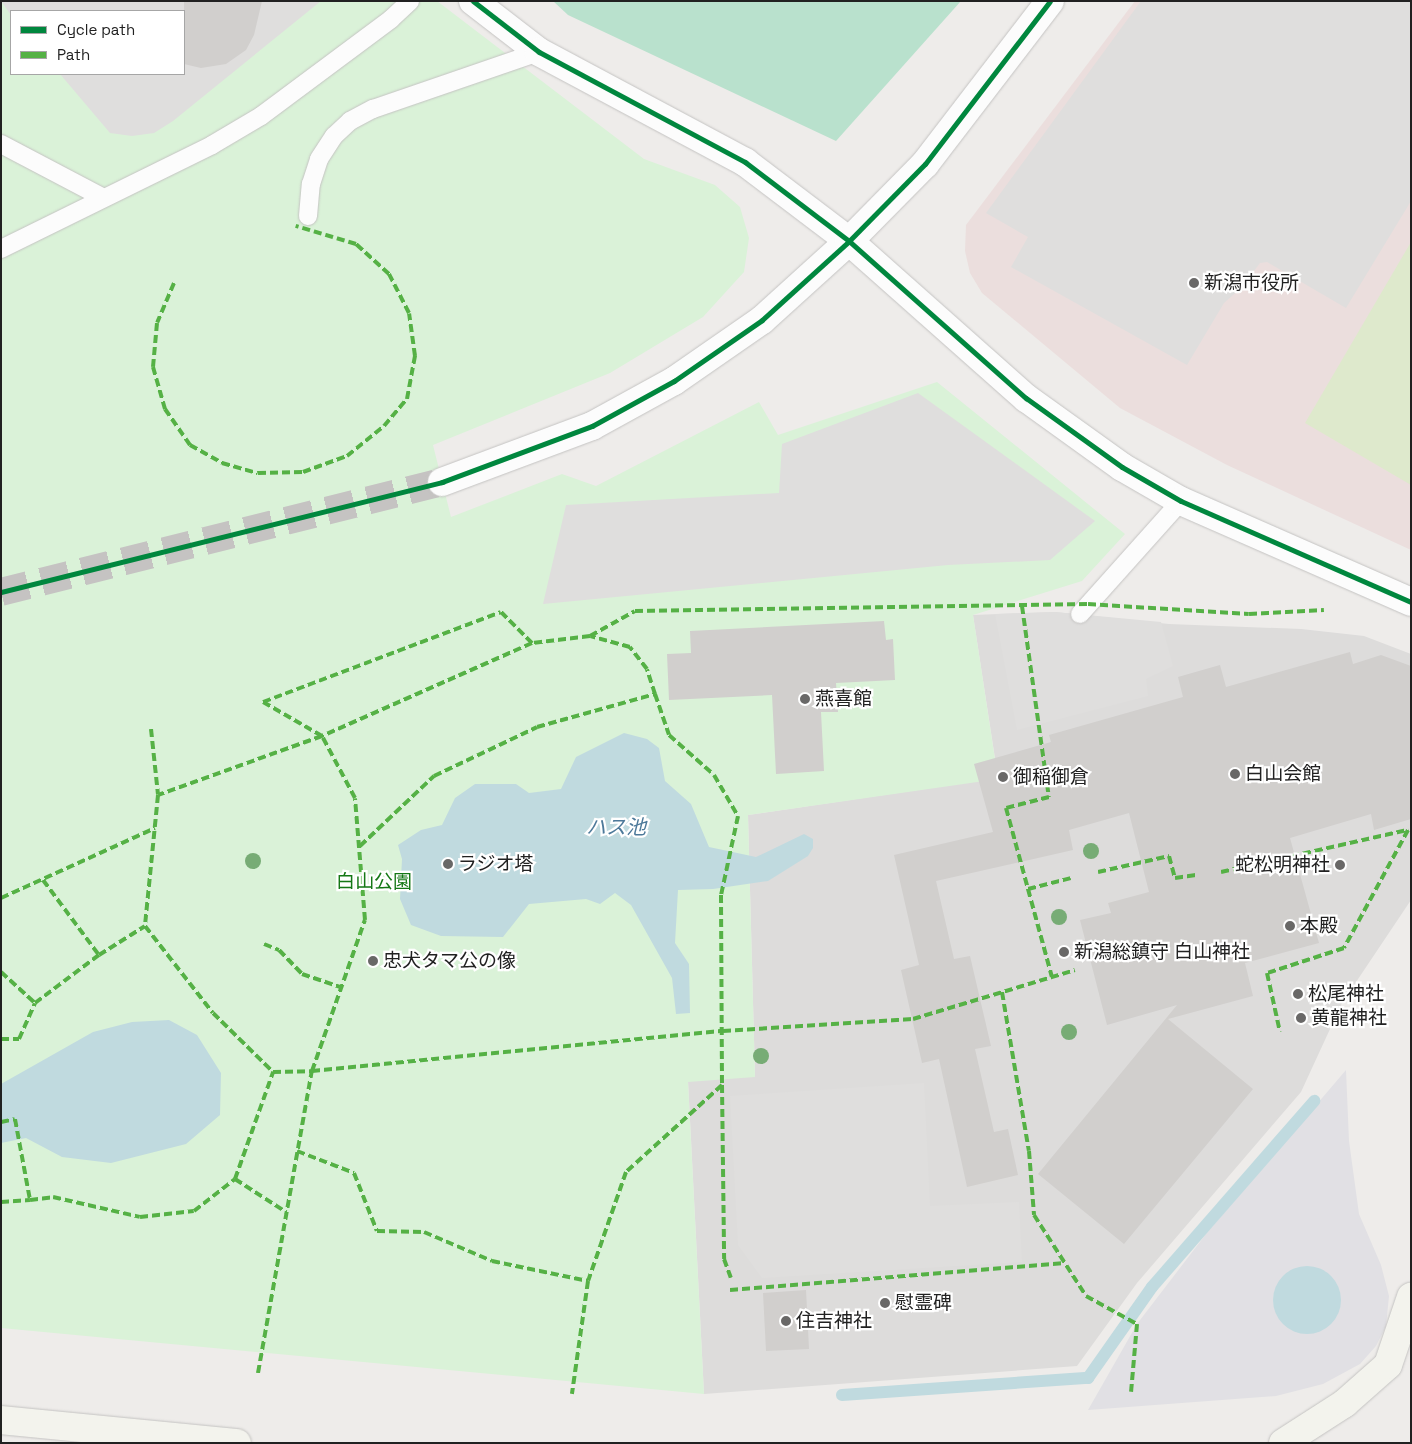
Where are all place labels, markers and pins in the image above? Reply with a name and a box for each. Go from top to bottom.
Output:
place label: 新潟市役所 [1204,272,1299,294]
marker: 新潟市役所 [1188,277,1200,289]
place label: 燕喜館 [815,688,872,710]
marker: 燕喜館 [799,693,811,705]
place label: 白山会館 [1245,763,1321,785]
place label: 御稲御倉 [1013,766,1089,788]
marker: 白山会館 [1229,768,1241,780]
marker: 御稲御倉 [997,771,1009,783]
place label: ラジオ塔 [458,853,534,875]
place label: 蛇松明神社 [1235,854,1330,876]
marker: ラジオ塔 [442,858,454,870]
marker: 蛇松明神社 [1334,859,1346,871]
place label: 本殿 [1300,915,1338,937]
marker: 本殿 [1284,920,1296,932]
place label: 新潟総鎮守 白山神社 [1074,941,1250,963]
marker: 新潟総鎮守 白山神社 [1058,946,1070,958]
place label: 忠犬タマ公の像 [383,950,516,972]
marker: 忠犬タマ公の像 [367,955,379,967]
place label: 松尾神社 [1308,983,1384,1005]
marker: 松尾神社 [1292,988,1304,1000]
place label: 黄龍神社 [1311,1007,1387,1029]
marker: 黄龍神社 [1295,1012,1307,1024]
place label: 慰霊碑 [895,1292,952,1314]
marker: 慰霊碑 [879,1297,891,1309]
place label: 住吉神社 [796,1310,872,1332]
marker: 住吉神社 [780,1315,792,1327]

